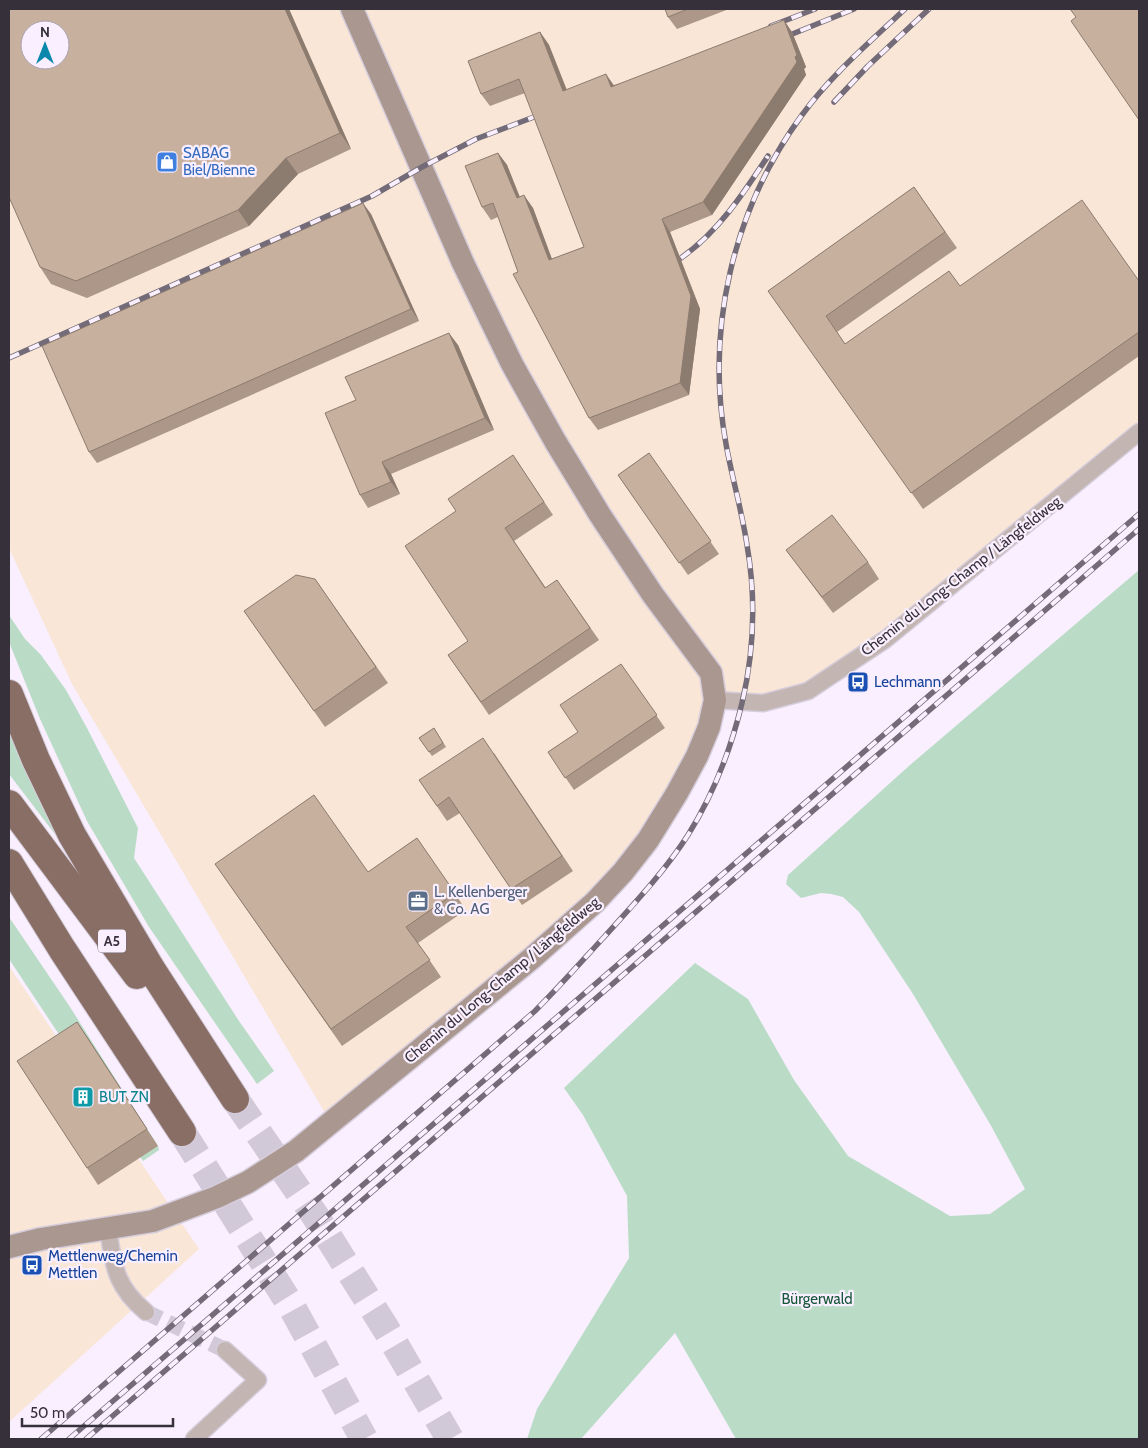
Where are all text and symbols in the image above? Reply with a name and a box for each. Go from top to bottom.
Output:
north arrow [20,20,70,70]
text: N [40,23,50,41]
place label: SABAG Biel/Bienne [183,144,256,179]
shop icon: SABAG Biel/Bienne [155,150,179,174]
street label: Chemin du Long-Champ / Längfeldweg [857,492,1065,660]
bus stop icon: Lechmann [846,670,870,694]
place label: Lechmann [874,673,941,691]
place label: L. Kellenberger & Co. AG [434,883,528,918]
office icon: L. Kellenberger & Co. AG [406,889,430,913]
street label: Chemin du Long-Champ / Längfeldweg [401,893,604,1067]
road number: A5 [98,929,126,952]
building icon: BUT ZN [71,1085,95,1109]
place label: BUT ZN [99,1088,149,1106]
place label: Mettlenweg/Chemin Mettlen [48,1247,178,1282]
bus stop icon: Mettlenweg/Chemin Mettlen [20,1253,44,1277]
park label: Bürgerwald [781,1290,853,1308]
scale bar [22,1396,174,1428]
text: 50 m [30,1404,65,1422]

